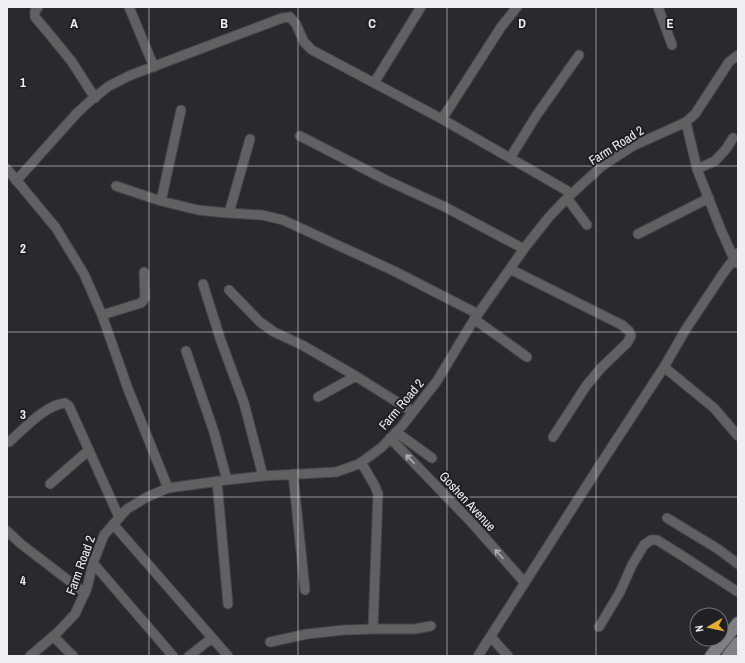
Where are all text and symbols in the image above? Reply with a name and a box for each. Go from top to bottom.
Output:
text: A [70,15,78,32]
text: B [220,15,228,32]
text: C [368,15,376,32]
text: D [518,15,526,32]
text: E [666,15,674,32]
text: 1 [20,74,26,91]
street label: Farm Road 2 [586,122,647,169]
text: 2 [20,240,26,257]
street label: Farm Road 2 [375,375,428,433]
text: 3 [20,406,26,423]
one-way arrow [406,454,415,464]
street label: Goshen Avenue [436,468,500,535]
street label: Farm Road 2 [62,533,99,597]
one-way arrow [494,549,504,559]
text: 4 [20,572,26,589]
north arrow [689,607,729,647]
text: N [692,624,707,633]

